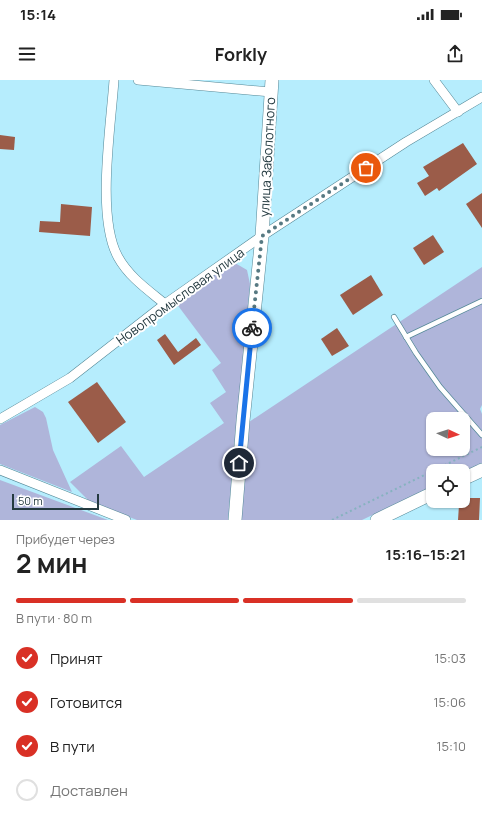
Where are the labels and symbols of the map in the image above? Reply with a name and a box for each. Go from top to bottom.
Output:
street label: улица Заболотного [255,96,279,217]
pin [349,151,383,185]
street label: Новопромысловая улица [112,243,248,349]
courier [232,308,272,348]
north arrow [426,412,470,456]
pin [222,446,256,480]
scale bar [12,492,99,511]

